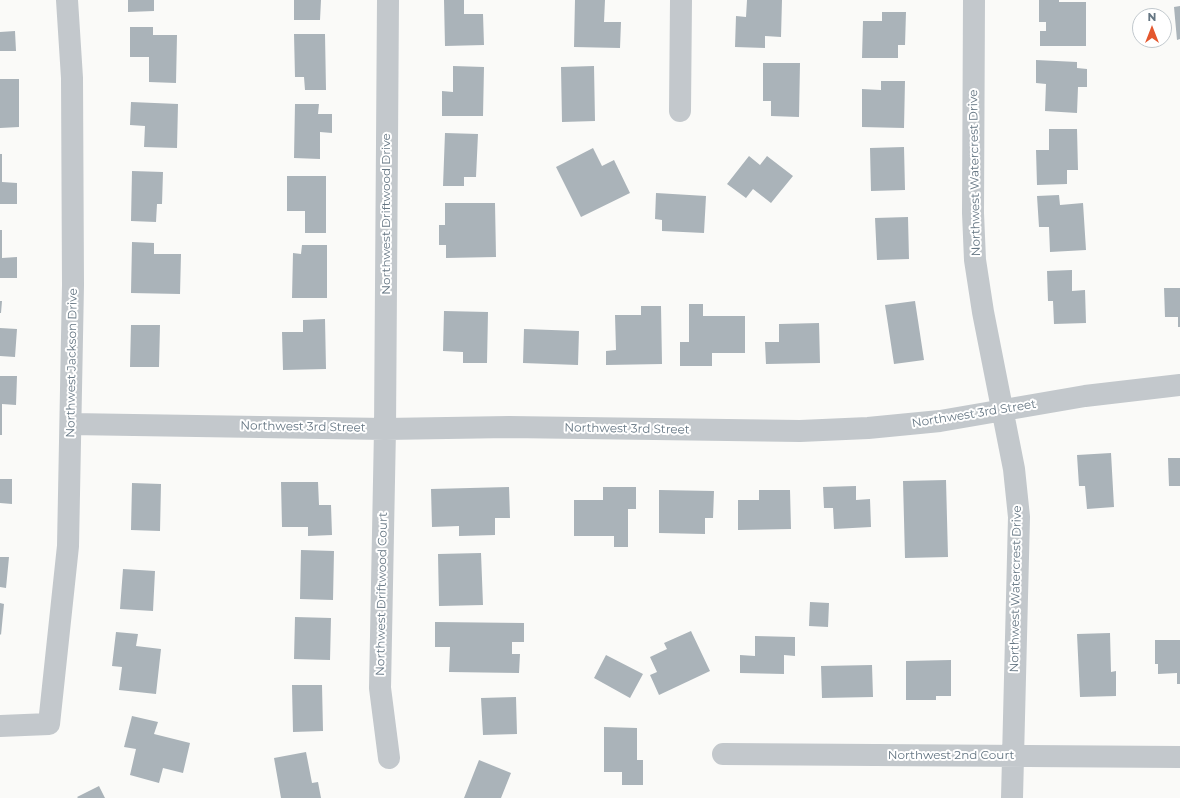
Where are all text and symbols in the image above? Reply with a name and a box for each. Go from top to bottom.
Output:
north arrow [1132,8,1172,48]
text: N [1148,10,1156,24]
street label: Northwest Watercrest Drive [966,89,984,257]
street label: Northwest Driftwood Drive [379,133,393,295]
street label: Northwest Jackson Drive [63,288,81,438]
street label: Northwest 3rd Street [911,397,1037,431]
street label: Northwest 3rd Street [240,419,366,435]
street label: Northwest 3rd Street [564,421,690,437]
street label: Northwest Watercrest Drive [1007,505,1025,673]
street label: Northwest Driftwood Court [373,512,391,676]
street label: Northwest 2nd Court [888,748,1014,762]

